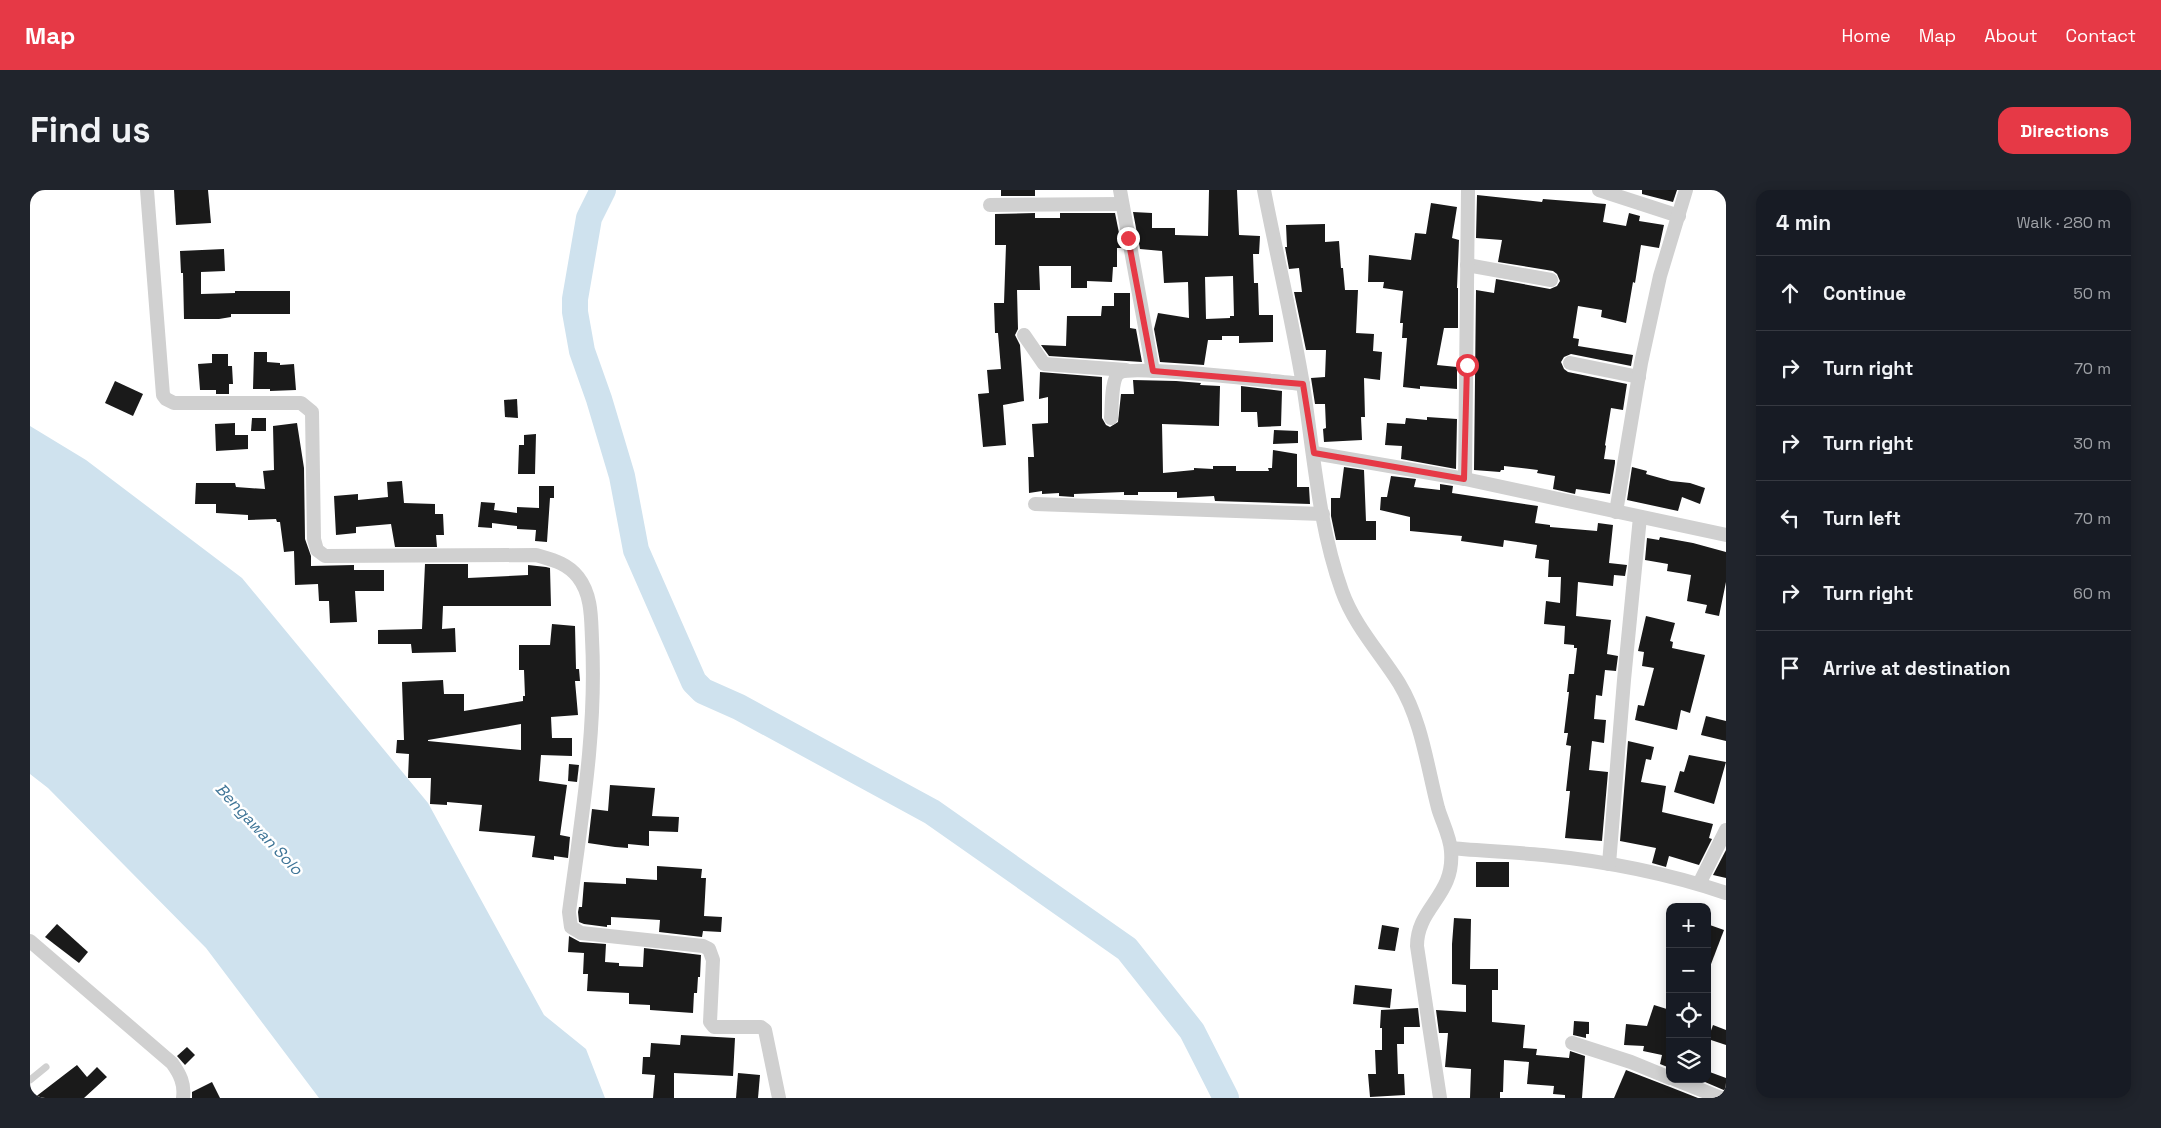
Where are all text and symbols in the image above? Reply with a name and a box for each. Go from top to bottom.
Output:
text: Map [25,20,75,51]
text: Home [1842,24,1891,47]
text: Map [1919,24,1956,47]
text: About [1984,24,2038,47]
text: Contact [2066,24,2136,47]
button: Directions [1998,107,2131,154]
text: Find us [30,108,151,152]
text: 4 min [1776,209,1831,236]
text: Walk · 280 m [2016,212,2111,233]
route end [1117,227,1140,250]
icon: ahead [1776,279,1804,307]
text: Continue [1823,281,1906,306]
text: 50 m [2073,283,2111,304]
route start [1456,354,1479,377]
icon: right [1776,354,1804,382]
text: Turn right [1823,356,1913,381]
text: 70 m [2074,358,2111,379]
icon: right [1776,429,1804,457]
text: Turn right [1823,431,1913,456]
text: 30 m [2073,433,2111,454]
icon: left [1776,504,1804,532]
text: Turn left [1823,506,1901,531]
text: 70 m [2074,508,2111,529]
icon: right [1776,579,1804,607]
text: Turn right [1823,581,1913,606]
text: 60 m [2073,583,2111,604]
icon: arrive [1776,654,1804,682]
text: Arrive at destination [1823,656,2011,681]
water label: Bengawan Solo [211,779,308,880]
map controls [1666,903,1711,1083]
button: + [1666,903,1711,948]
button: − [1666,948,1711,993]
button: locate [1666,993,1711,1038]
button: layers [1666,1038,1711,1083]

